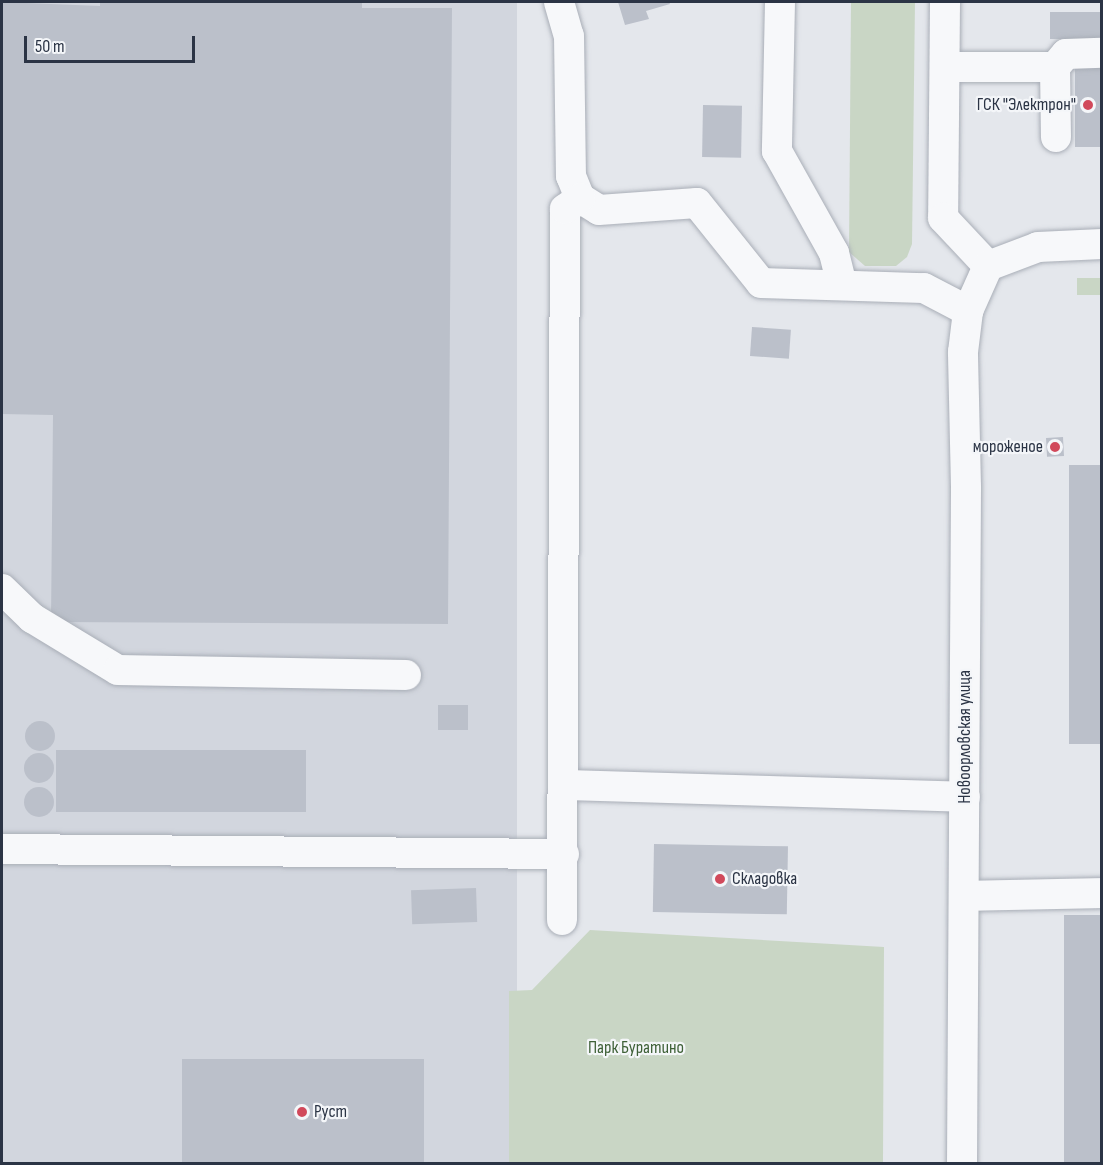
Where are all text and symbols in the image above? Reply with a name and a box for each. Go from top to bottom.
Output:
scale bar [27,24,198,62]
text: 50 m [35,36,65,57]
place label: ГСК "Электрон" [977,94,1076,116]
marker: ГСК "Электрон" [1081,98,1095,112]
place label: мороженое [973,436,1043,458]
marker: мороженое [1048,440,1062,454]
street label: Новоорловская улица [954,670,976,804]
place label: Складовка [732,868,797,890]
marker: Складовка [713,872,727,886]
park label: Парк Буратино [588,1037,684,1059]
place label: Руст [314,1101,347,1123]
marker: Руст [295,1105,309,1119]

